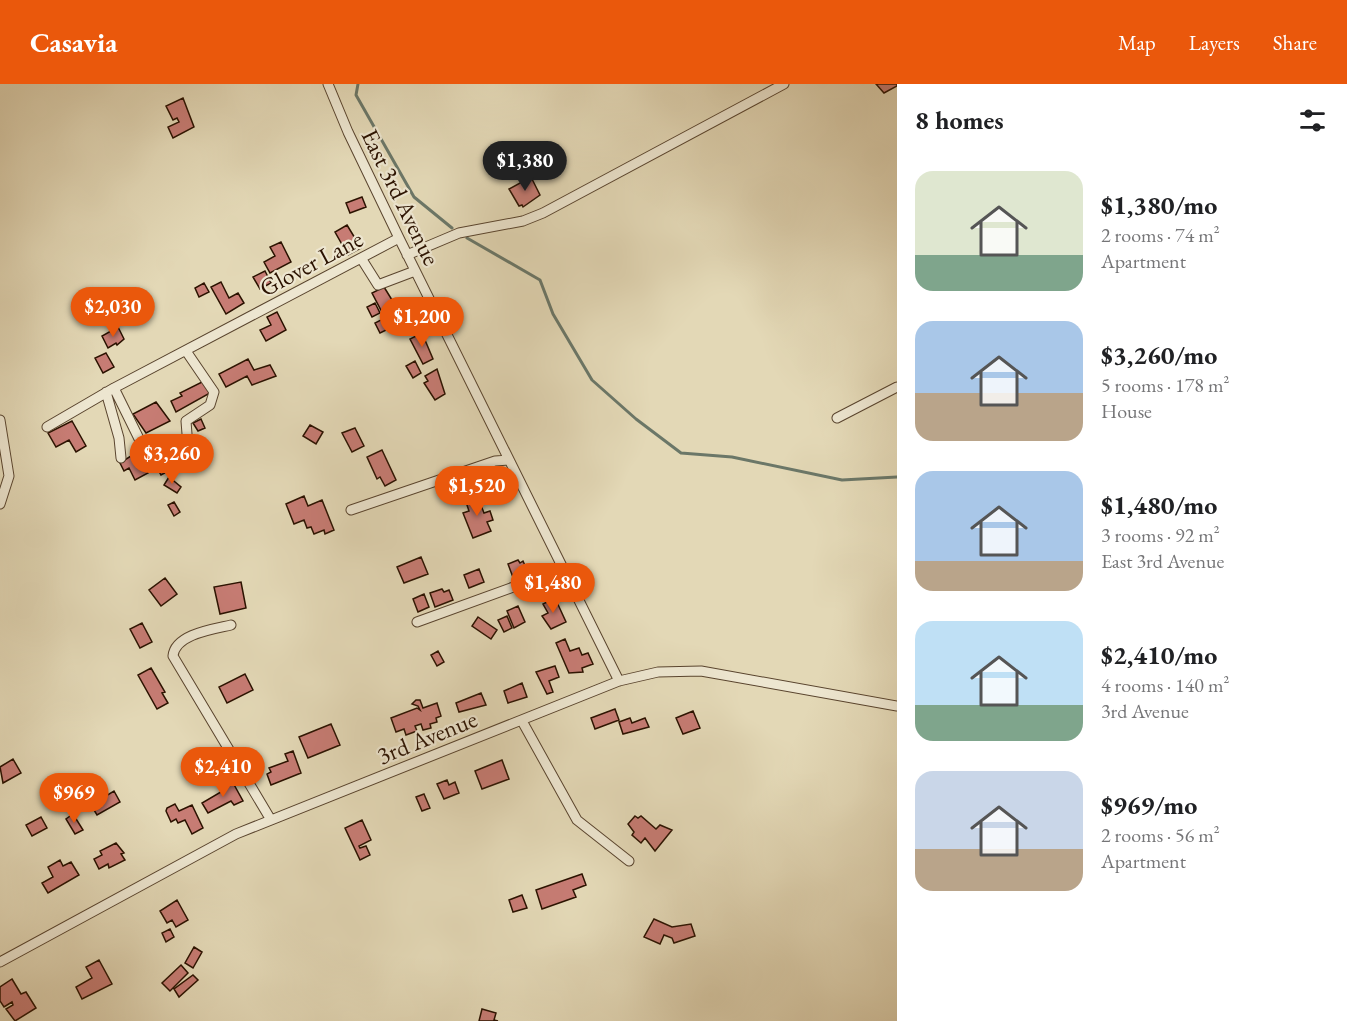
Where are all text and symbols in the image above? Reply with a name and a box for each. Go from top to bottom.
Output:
text: Casavia [30,24,118,60]
text: Map [1118,29,1156,56]
text: Layers [1189,29,1240,56]
text: Share [1273,29,1317,56]
text: 8 homes [915,103,1004,137]
icon: filters [1296,104,1329,137]
street label: East 3rd Avenue [355,124,447,270]
pin: $1,380 [476,141,574,192]
text: $1,380 [497,147,553,173]
text: $1,380/mo [1101,188,1217,222]
icon: home [963,195,1035,267]
text: 2 rooms · 74 m² [1101,222,1220,248]
street label: Glover Lane [254,223,368,303]
text: Apartment [1101,248,1186,274]
pin: $2,030 [64,287,162,338]
text: $2,030 [85,293,141,319]
pin: $1,200 [373,297,471,348]
text: $1,200 [394,303,450,329]
text: $3,260/mo [1101,338,1217,372]
icon: home [963,345,1035,417]
text: 5 rooms · 178 m² [1101,372,1229,398]
text: House [1101,398,1152,424]
pin: $3,260 [123,434,221,485]
text: $3,260 [144,440,200,466]
pin: $1,520 [428,466,526,517]
text: $1,520 [449,472,505,498]
text: $1,480/mo [1101,488,1217,522]
icon: home [963,495,1035,567]
text: 3 rooms · 92 m² [1101,522,1220,548]
text: East 3rd Avenue [1101,548,1224,574]
pin: $1,480 [504,563,602,614]
text: $1,480 [525,569,581,595]
text: $2,410/mo [1101,638,1217,672]
icon: home [963,645,1035,717]
text: 4 rooms · 140 m² [1101,672,1229,698]
text: 3rd Avenue [1101,698,1189,724]
street label: 3rd Avenue [372,703,482,771]
pin: $2,410 [174,747,272,798]
text: $2,410 [195,753,251,779]
pin: $969 [38,773,110,824]
text: $969 [54,779,94,805]
text: $969/mo [1101,788,1197,822]
icon: home [963,795,1035,867]
text: 2 rooms · 56 m² [1101,822,1220,848]
text: Apartment [1101,848,1186,874]

